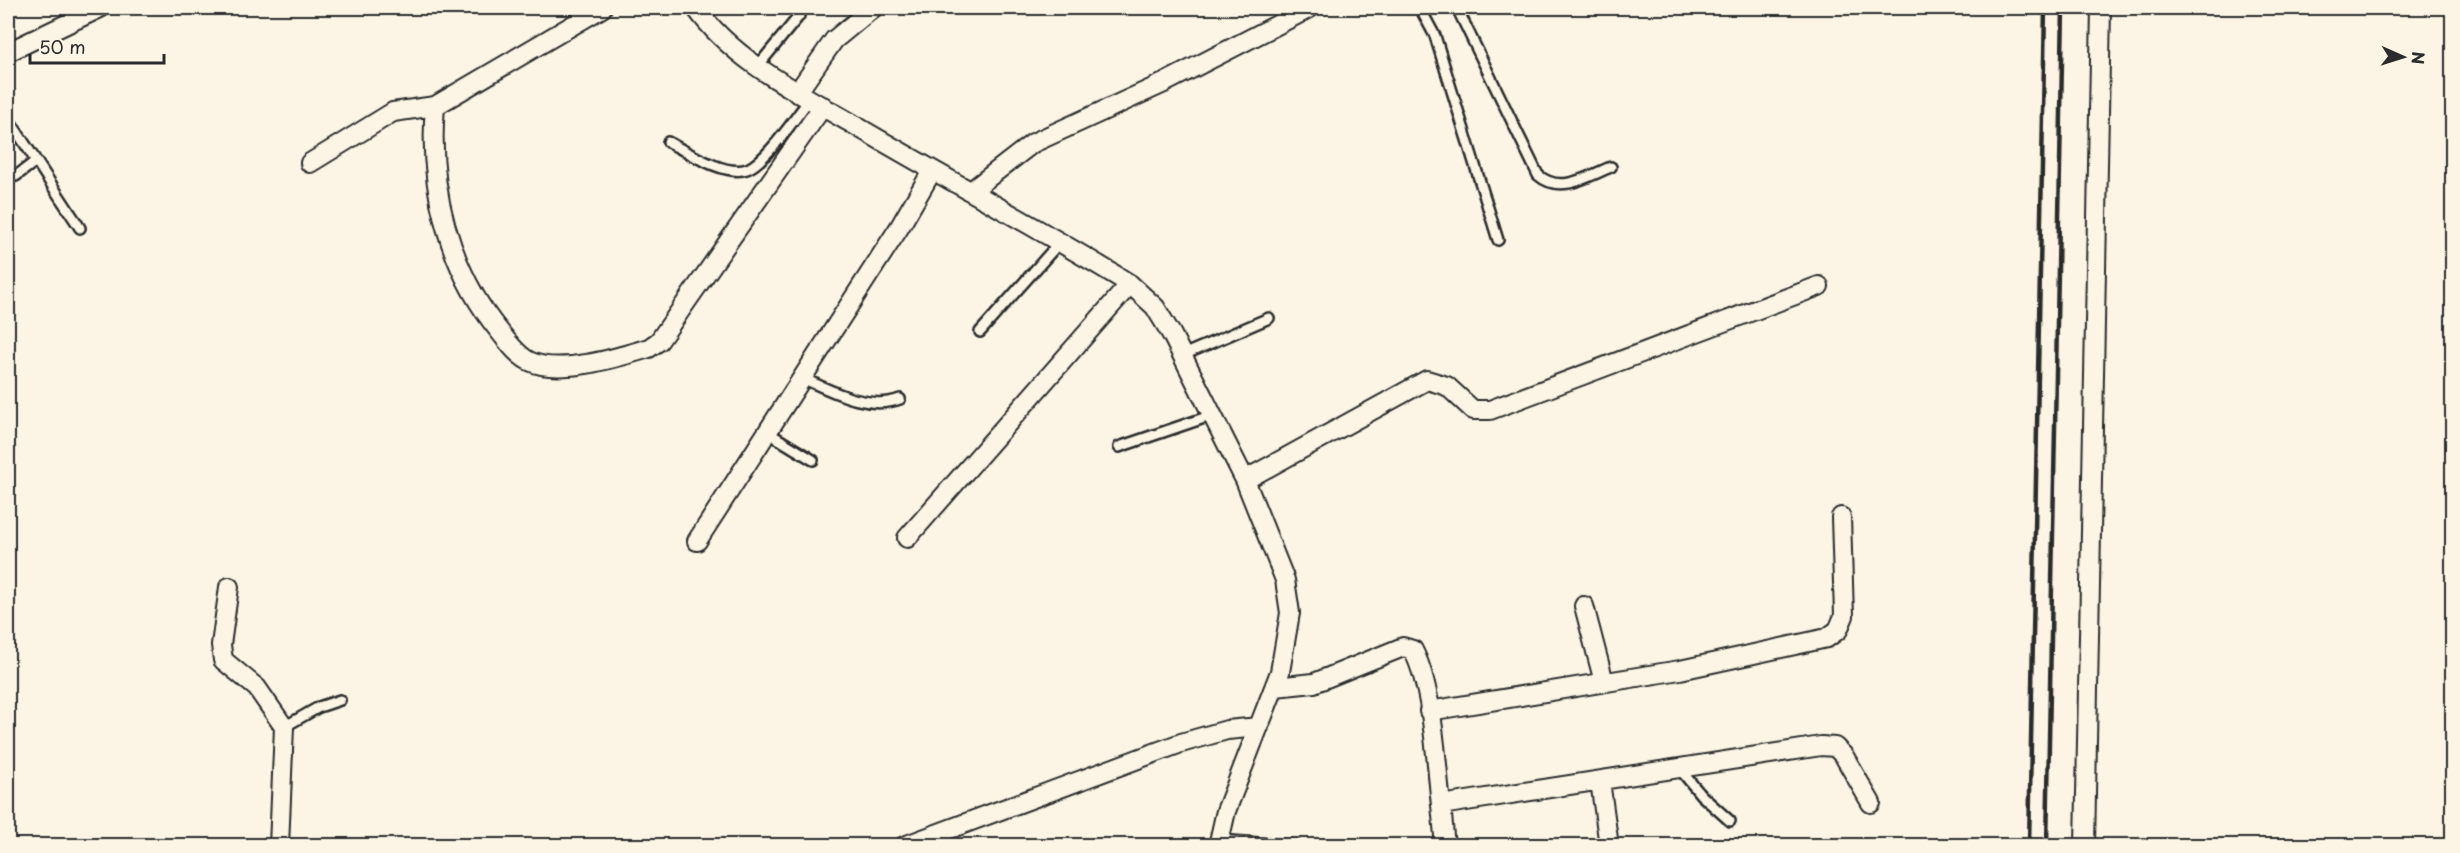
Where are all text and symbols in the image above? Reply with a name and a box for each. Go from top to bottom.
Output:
scale bar [30,27,164,65]
north arrow [2373,27,2433,87]
text: 50 m [39,33,86,60]
text: N [2407,51,2431,65]

